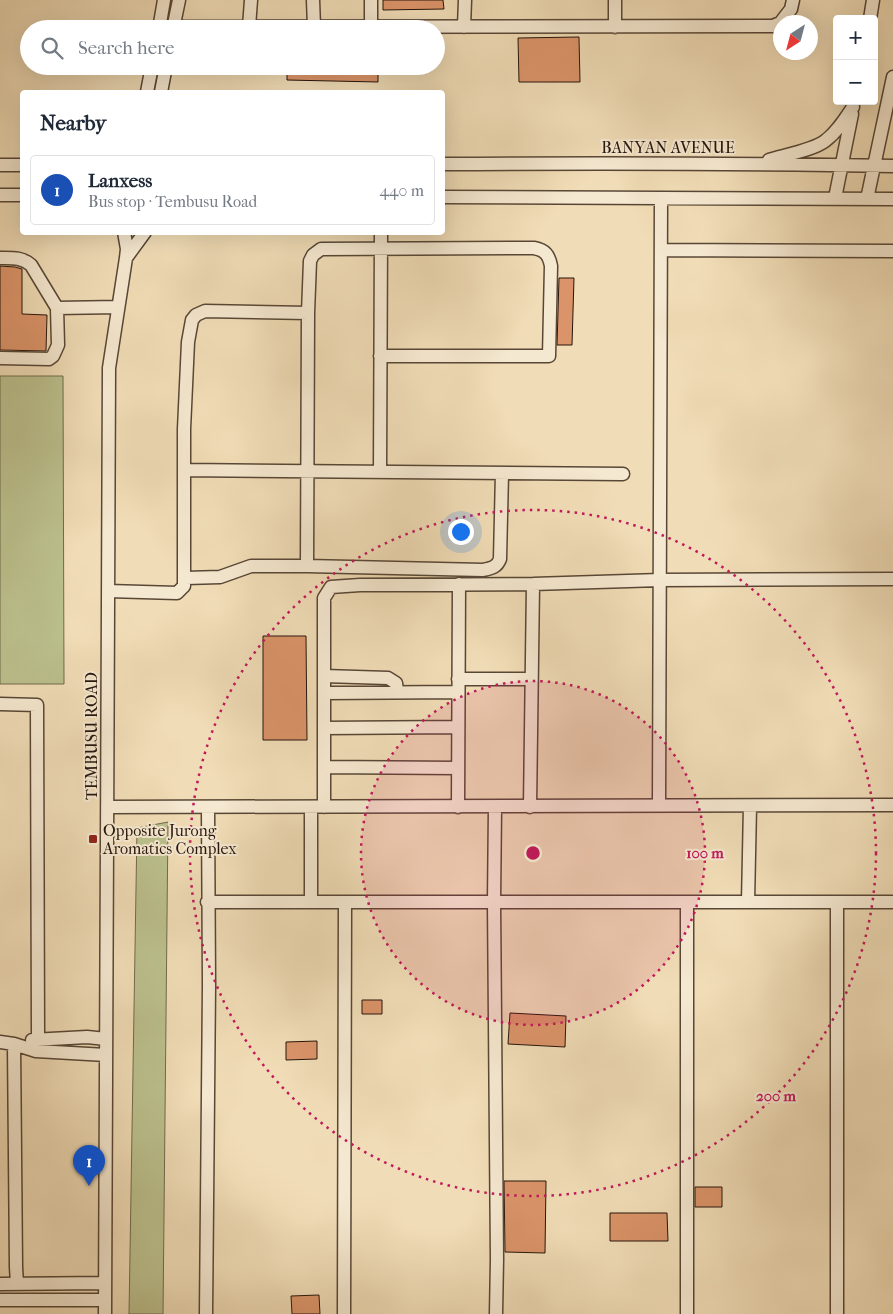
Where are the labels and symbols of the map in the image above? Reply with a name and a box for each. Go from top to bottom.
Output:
north arrow [773,15,818,60]
street label: BANYAN AVENUE [601,138,735,157]
your location [448,519,474,545]
street label: TEMBUSU ROAD [82,672,101,800]
place label: Opposite Jurong Aromatics Complex [102,821,237,858]
marker: Opposite Jurong Aromatics Complex [87,833,99,845]
centre of rings [524,844,542,862]
text: 100 m [686,844,724,862]
text: 200 m [756,1087,796,1105]
pin: 1 [73,1145,105,1186]

